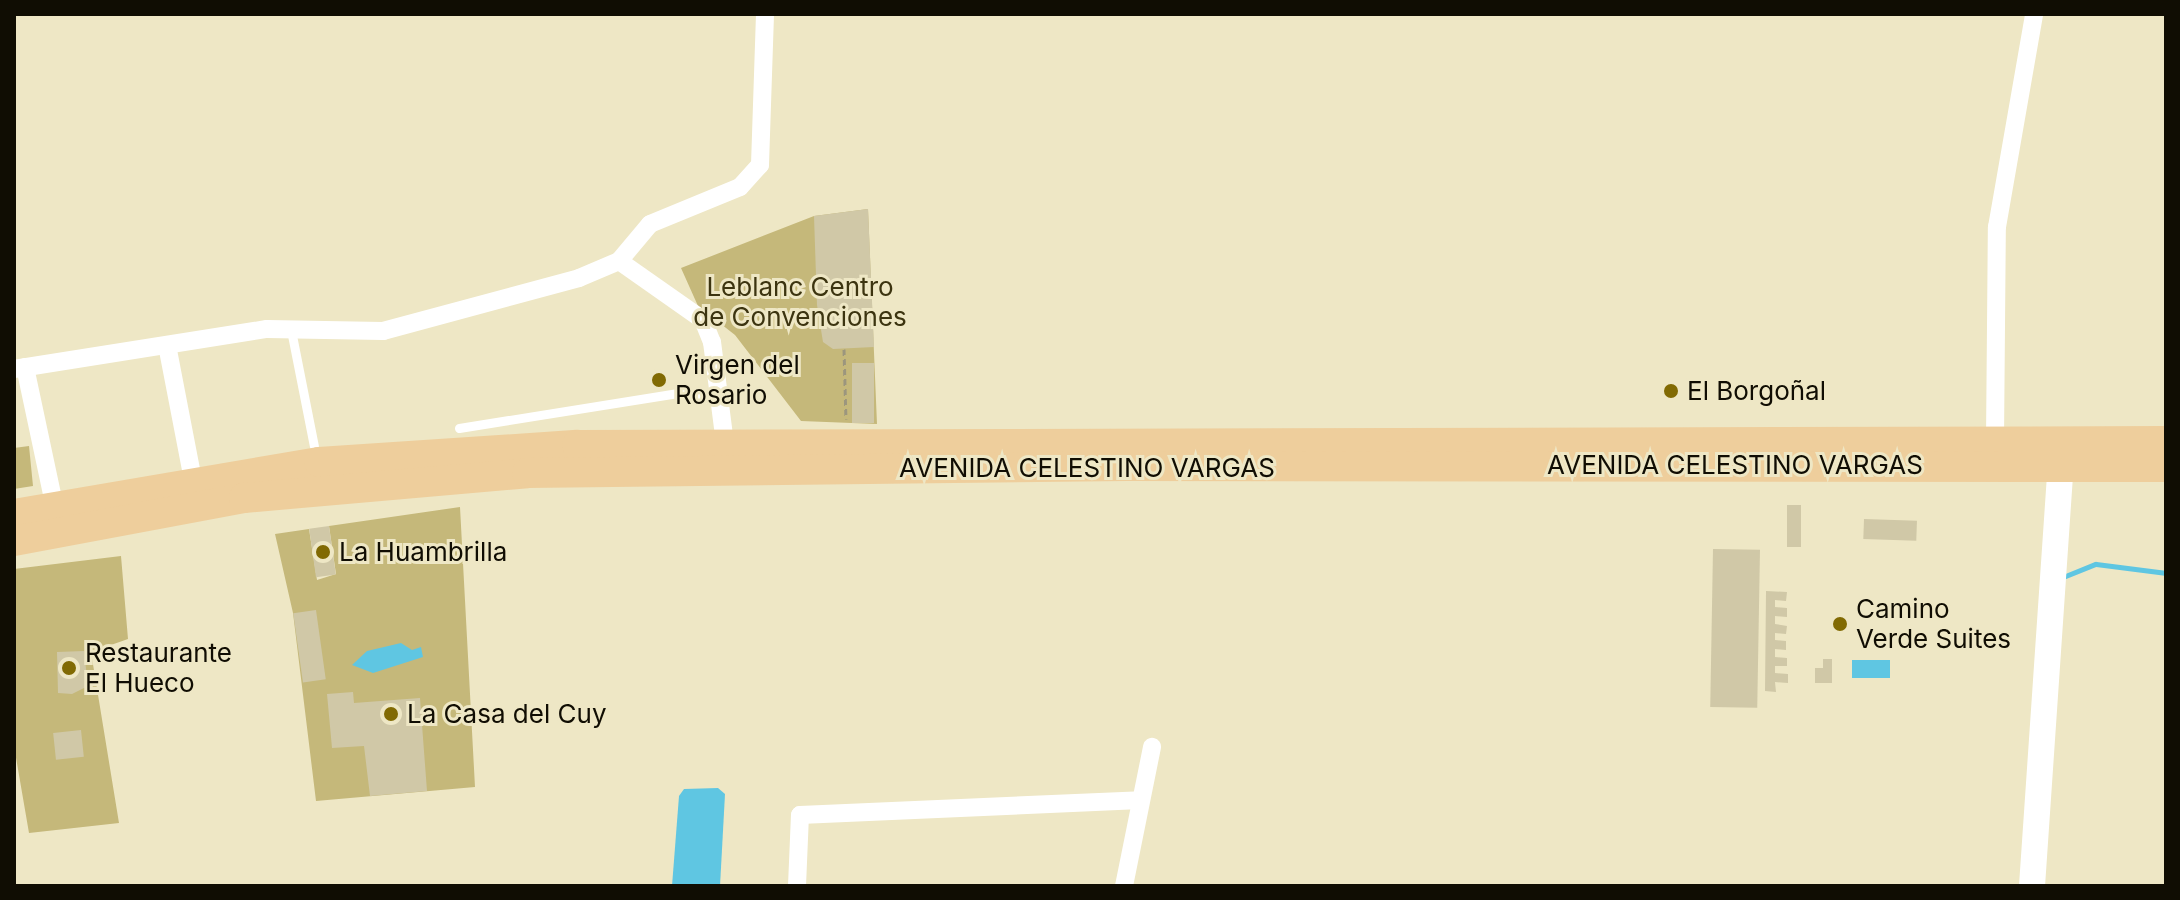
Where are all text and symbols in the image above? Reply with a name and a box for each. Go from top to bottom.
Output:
park label: Leblanc Centro de Convenciones [693,271,907,332]
place label: Virgen del Rosario [675,349,800,410]
marker: Virgen del Rosario [650,371,668,389]
place label: El Borgoñal [1687,375,1826,407]
marker: El Borgoñal [1662,382,1680,400]
street label: AVENIDA CELESTINO VARGAS [1547,449,1923,481]
street label: AVENIDA CELESTINO VARGAS [899,452,1275,484]
place label: La Huambrilla [339,536,507,568]
marker: La Huambrilla [314,543,332,561]
place label: Camino Verde Suites [1856,593,2011,654]
marker: Camino Verde Suites [1831,615,1849,633]
place label: Restaurante El Hueco [85,637,232,698]
marker: Restaurante El Hueco [60,659,78,677]
place label: La Casa del Cuy [407,698,607,730]
marker: La Casa del Cuy [382,705,400,723]

